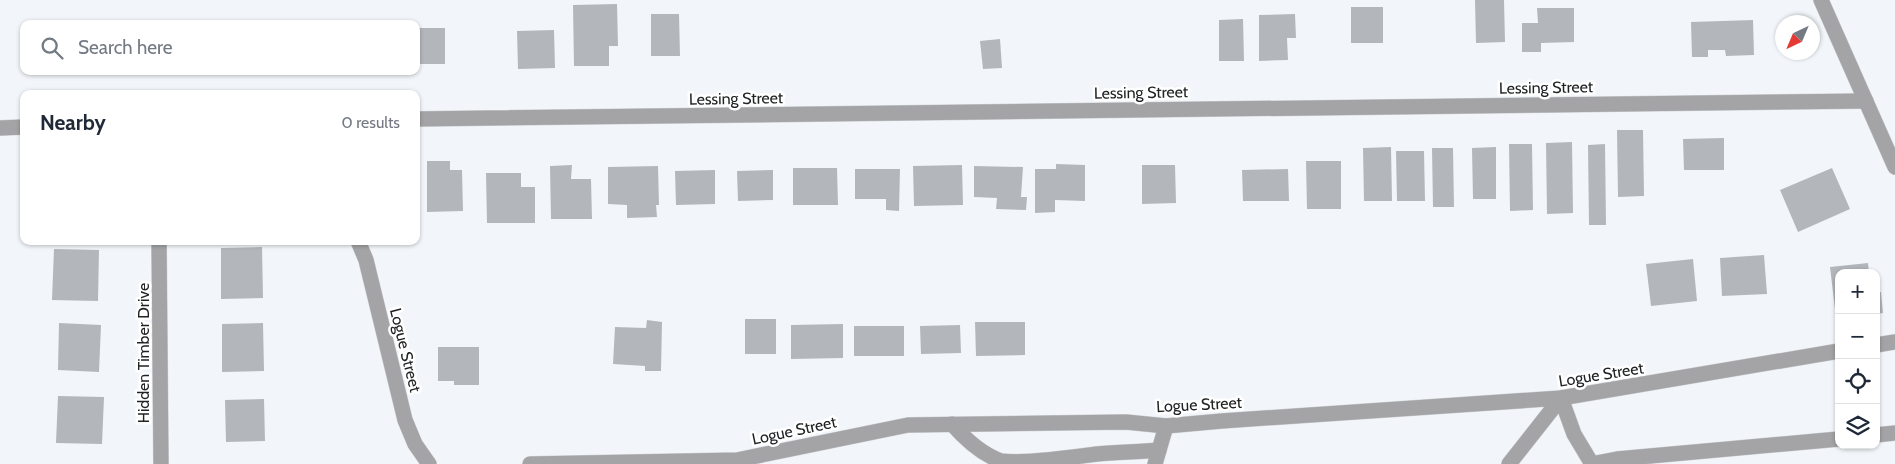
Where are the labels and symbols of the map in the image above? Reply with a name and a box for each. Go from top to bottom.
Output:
north arrow [1775,15,1820,60]
street label: Lessing Street [1499,77,1594,98]
street label: Lessing Street [1094,82,1189,103]
street label: Lessing Street [689,88,784,109]
street label: Hidden Timber Drive [134,283,153,423]
street label: Logue Street [386,306,425,395]
street label: Logue Street [1557,358,1646,391]
street label: Logue Street [1156,393,1243,416]
street label: Logue Street [750,412,839,449]

